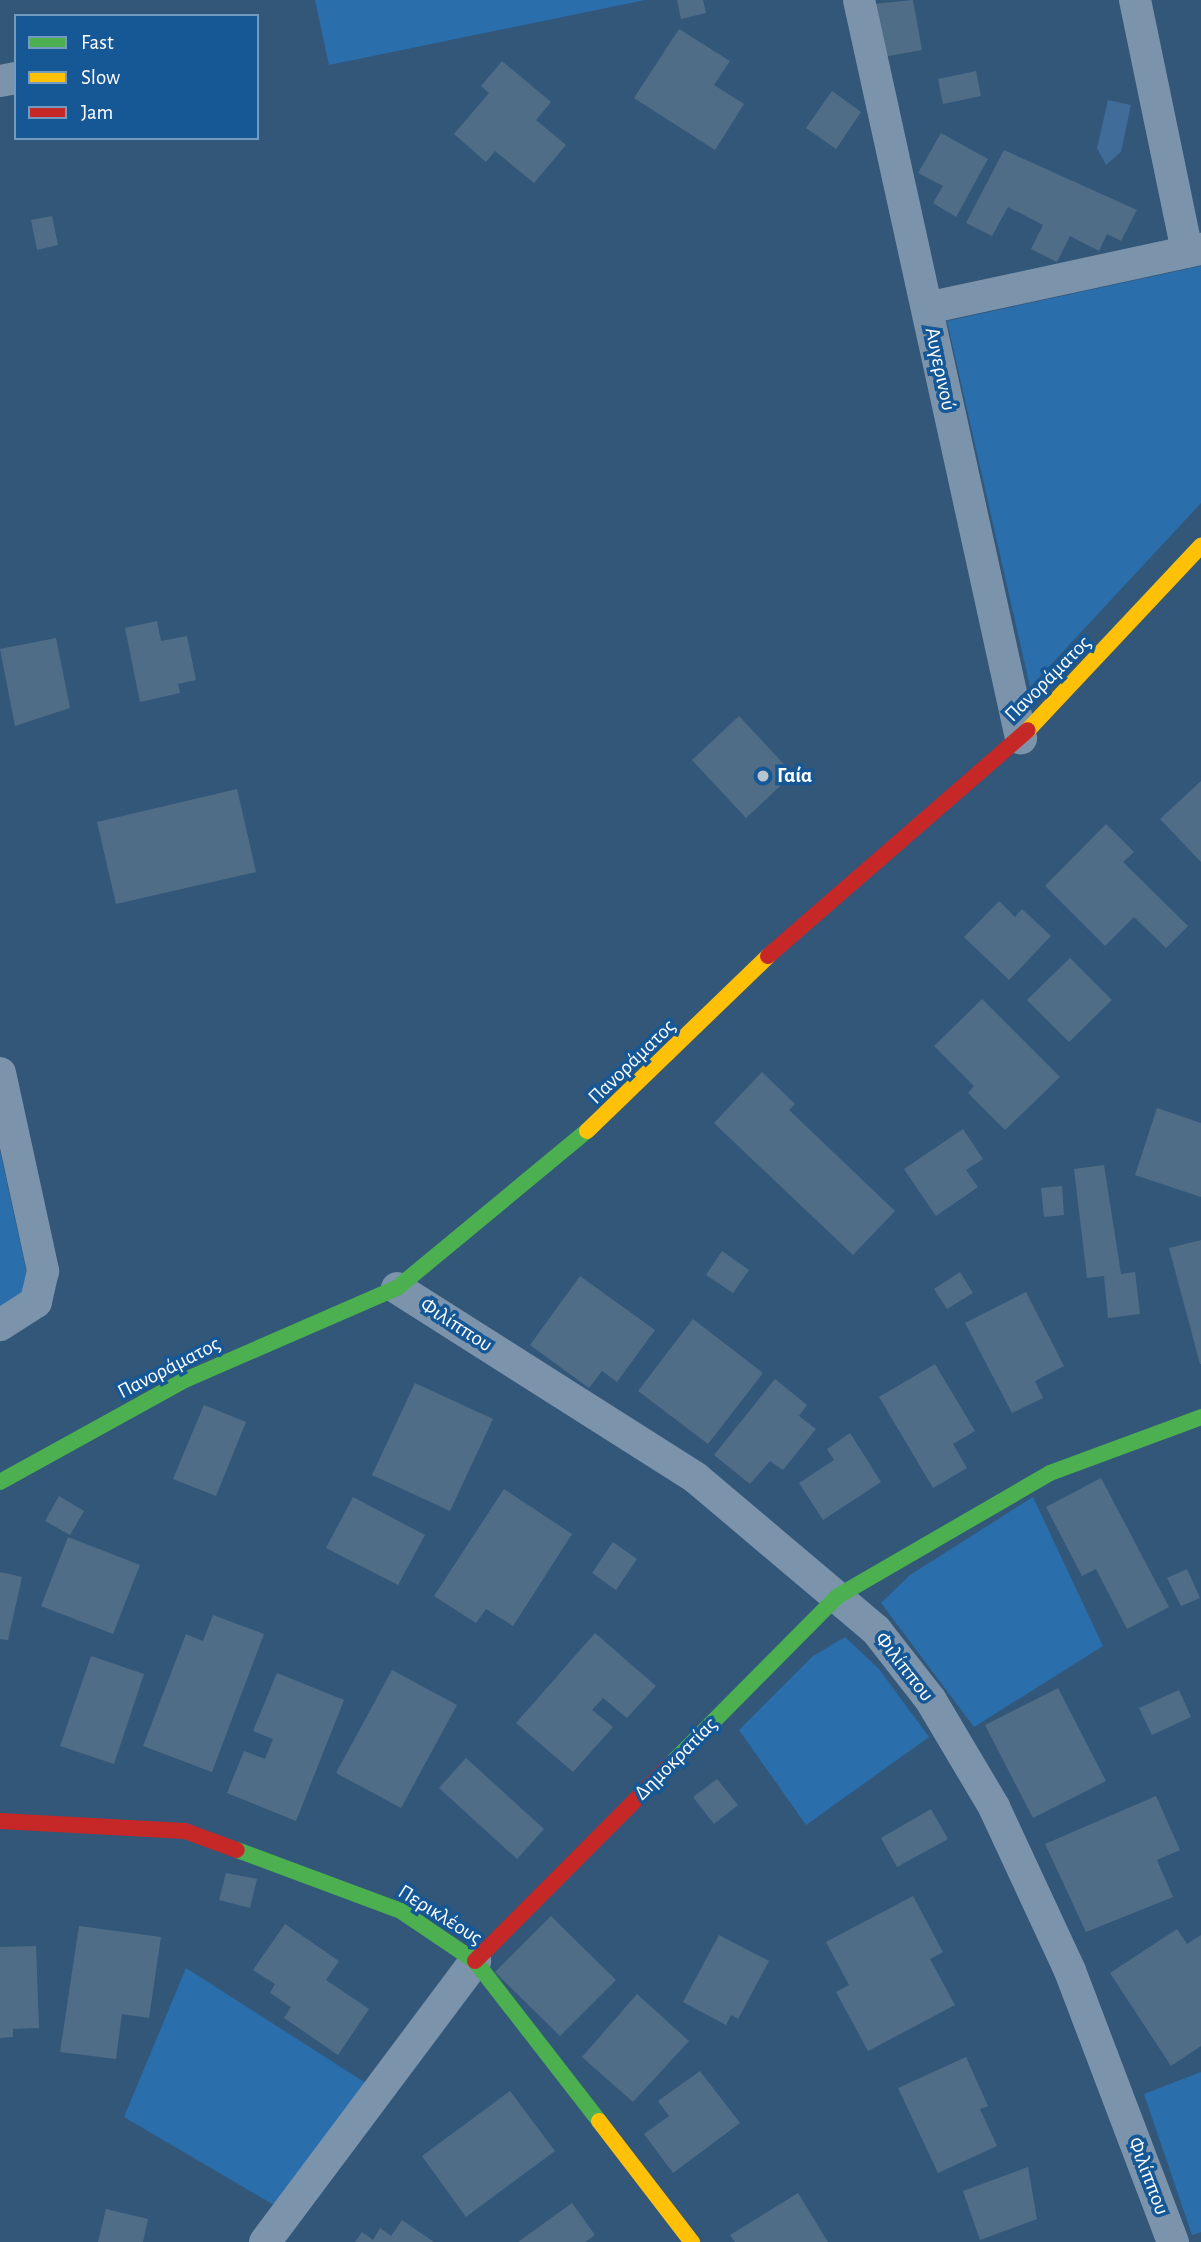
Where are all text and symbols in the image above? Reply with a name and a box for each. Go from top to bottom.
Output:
legend [14,14,259,140]
text: Fast [81,32,114,53]
text: Slow [81,67,120,88]
text: Jam [81,102,113,123]
street label: Αυγερινού [919,325,961,413]
street label: Πανοράματος [1000,631,1096,727]
place label: Γαία [777,763,812,789]
marker: Γαία [755,768,771,784]
street label: Πανοράματος [583,1014,681,1110]
street label: Φιλίππου [415,1292,497,1358]
street label: Πανοράματος [113,1331,225,1405]
street label: Φιλίππου [869,1627,939,1707]
street label: Δημοκρατίας [629,1712,723,1806]
street label: Περικλέους [393,1879,487,1951]
street label: Φιλίππου [1122,2133,1174,2219]

